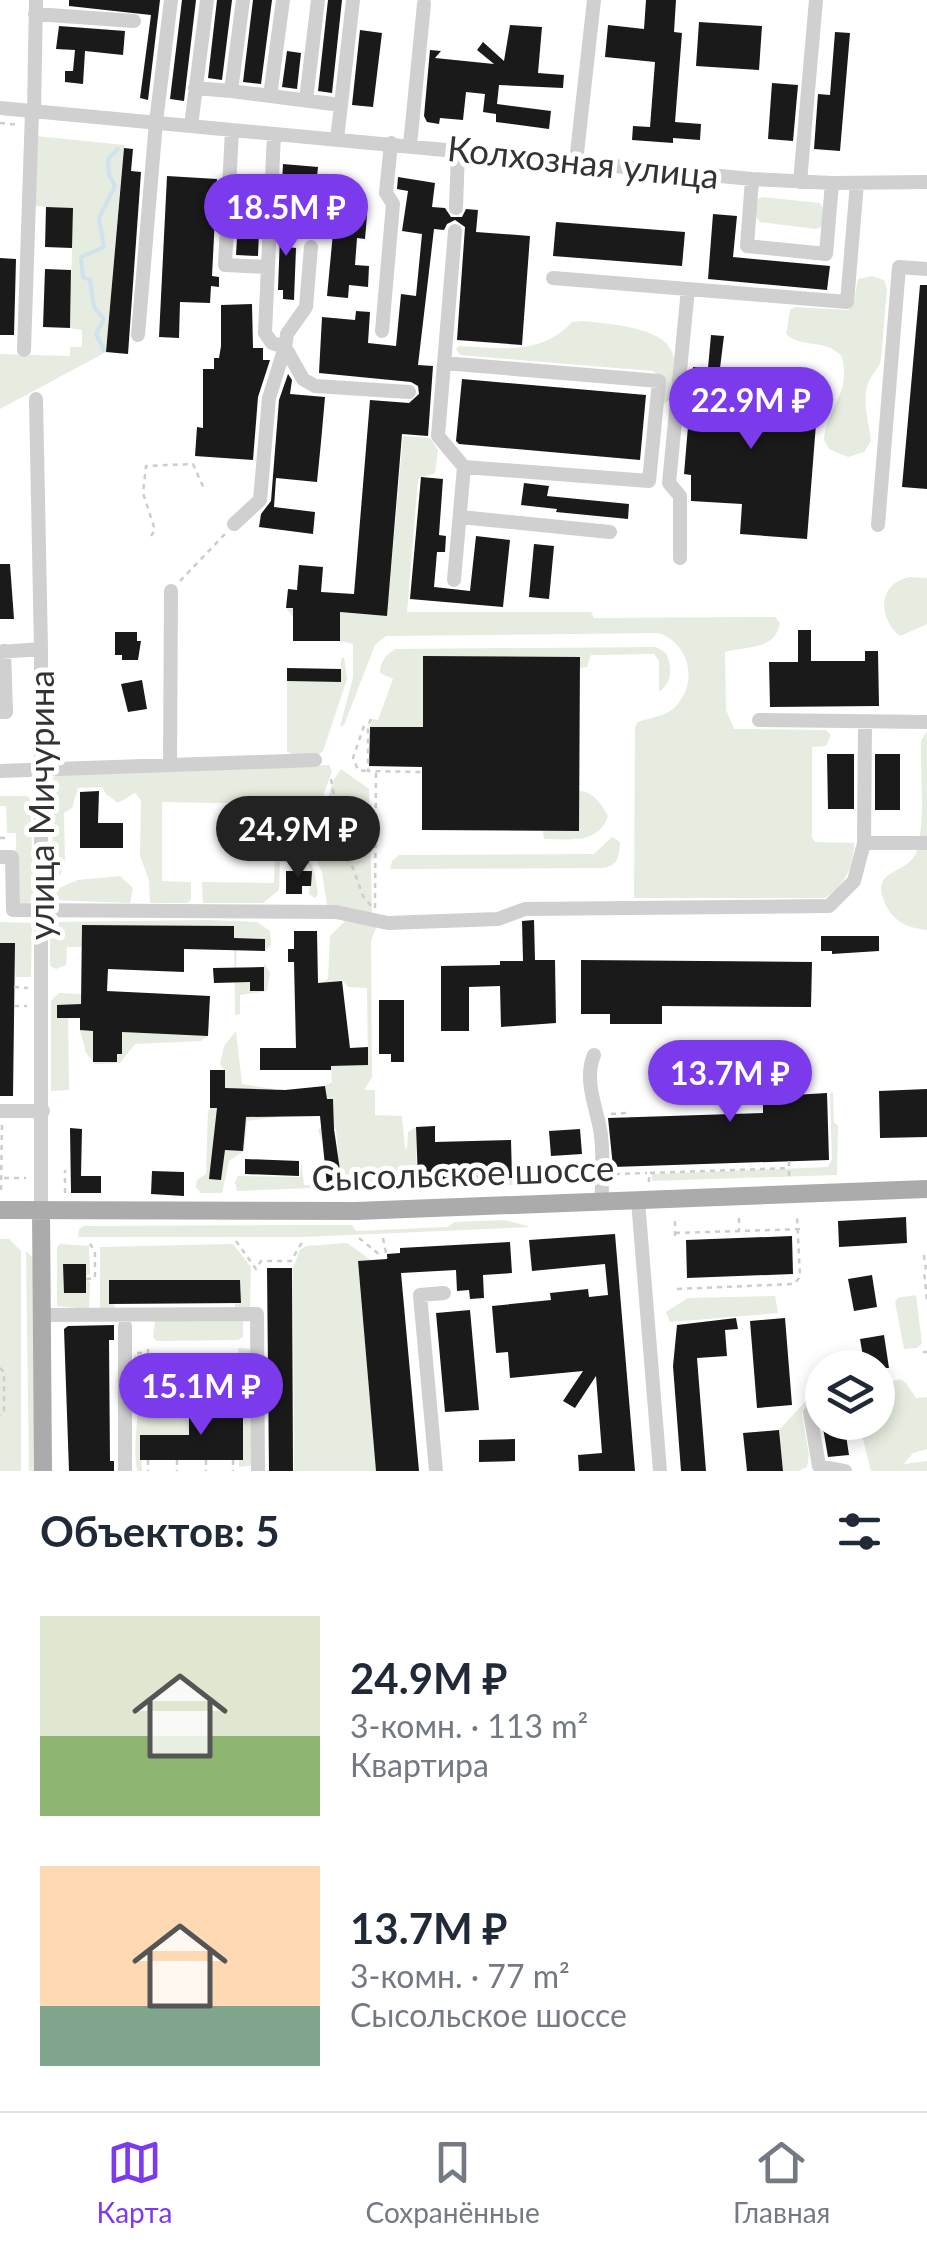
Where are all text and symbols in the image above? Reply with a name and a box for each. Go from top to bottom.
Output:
street label: Колхозная улица [445,126,721,196]
pin: 18.5M ₽ [194,174,378,259]
text: 18.5M ₽ [226,187,346,226]
pin: 22.9M ₽ [659,367,843,452]
text: 22.9M ₽ [691,380,811,419]
street label: улица Мичурина [19,670,61,940]
pin: 24.9M ₽ [206,796,390,881]
text: 24.9M ₽ [238,809,358,848]
pin: 13.7M ₽ [638,1040,822,1125]
text: 13.7M ₽ [670,1053,790,1092]
street label: Сысольское шоссе [311,1146,615,1198]
map controls [805,1350,895,1440]
button: layers [805,1350,895,1440]
pin: 15.1M ₽ [109,1353,293,1438]
text: 15.1M ₽ [141,1366,261,1405]
icon: filters [832,1504,887,1559]
text: Объектов: 5 [40,1506,280,1556]
text: 24.9M ₽ [350,1653,507,1703]
icon: home [120,1656,240,1776]
text: 3-комн. · 113 m² [350,1706,588,1745]
text: Квартира [350,1745,489,1784]
text: 13.7M ₽ [350,1903,507,1953]
icon: home [120,1906,240,2026]
text: 3-комн. · 77 m² [350,1956,570,1995]
text: Сысольское шоссе [350,1995,627,2034]
tab: Карта [97,2135,172,2229]
tab: Сохранённые [366,2135,540,2229]
tab: Главная [733,2135,830,2229]

